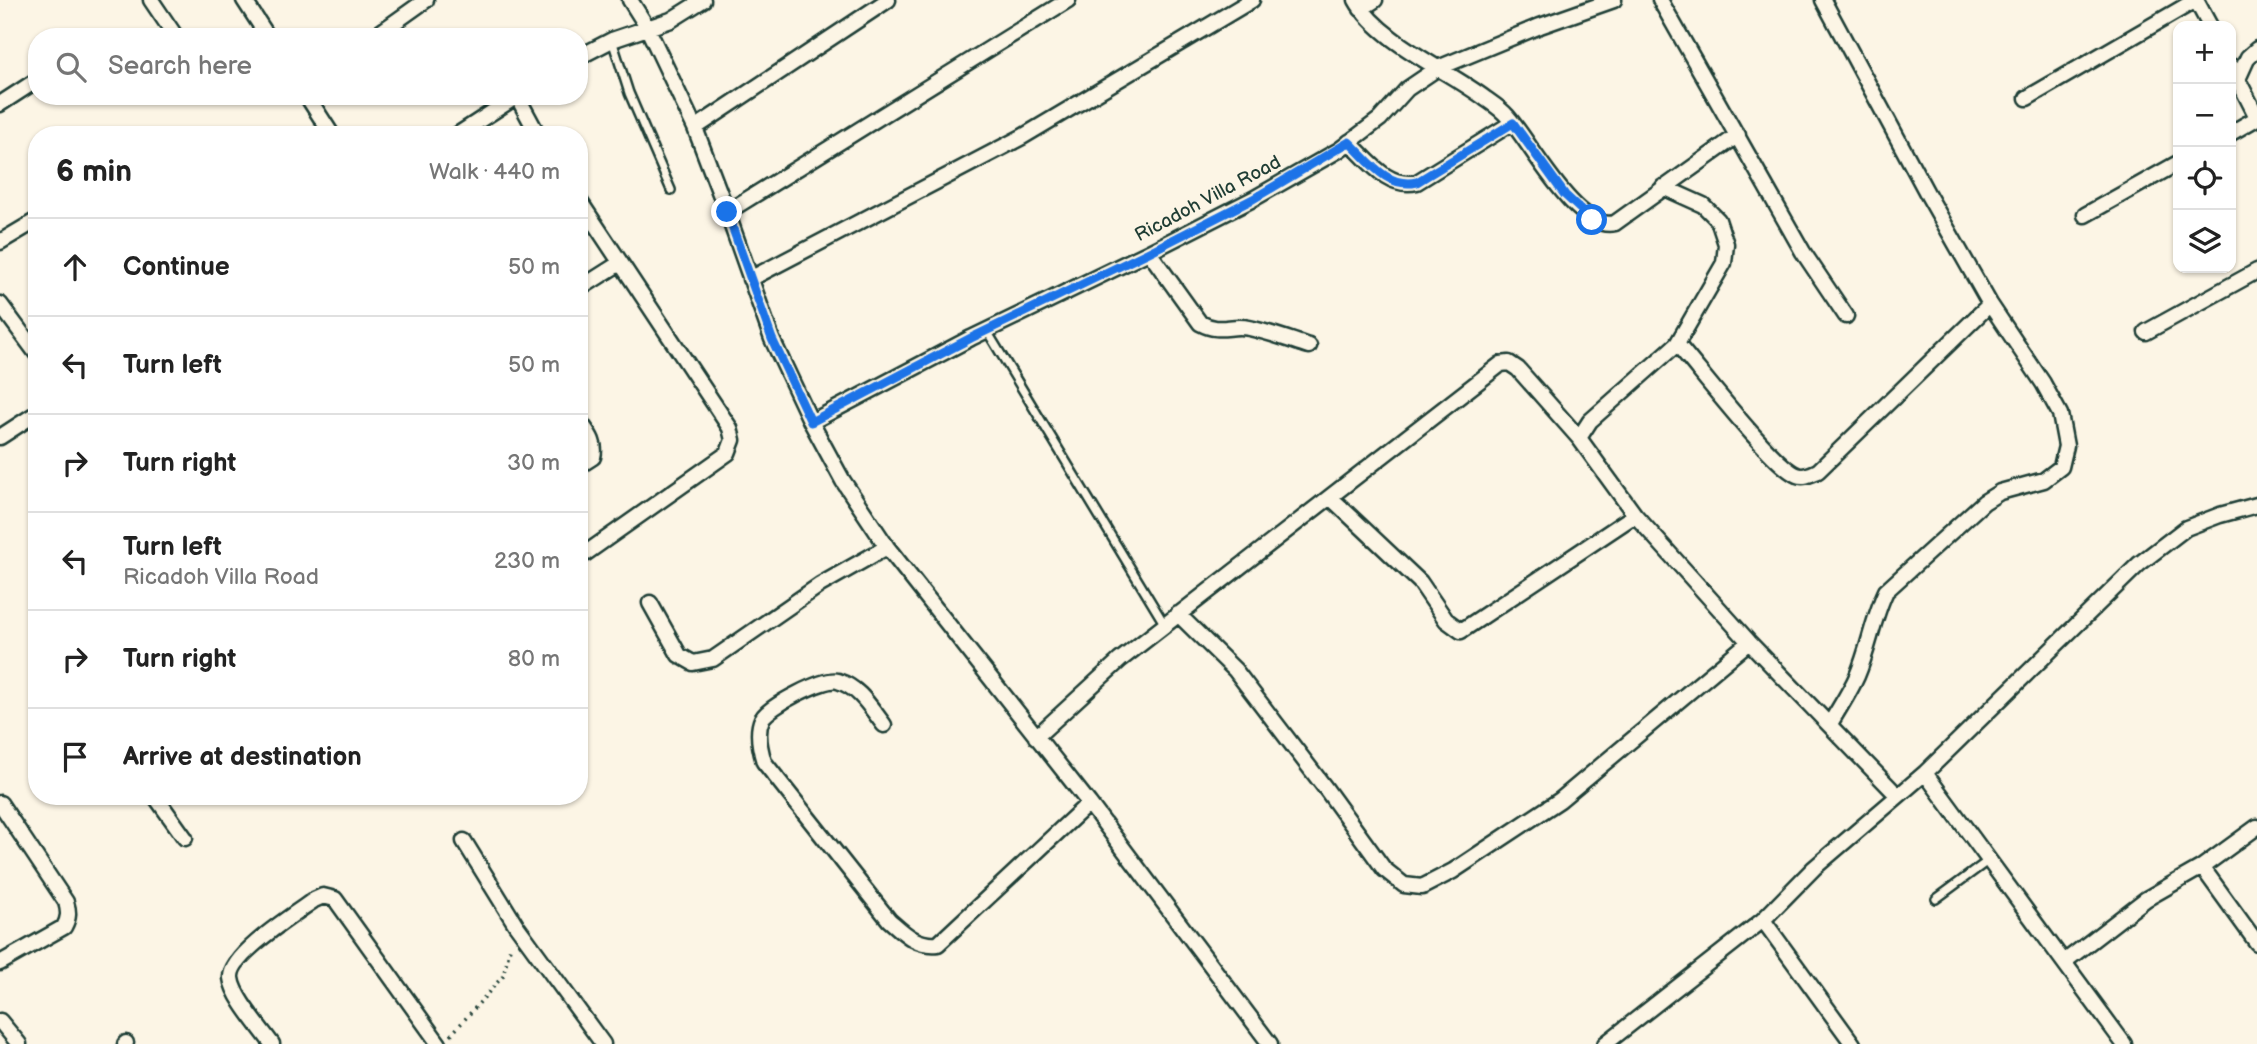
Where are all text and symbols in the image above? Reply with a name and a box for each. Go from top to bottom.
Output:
map controls [2173,21,2236,273]
button: + [2173,21,2236,84]
search box [28,28,588,105]
icon: search [52,48,90,86]
text: Search here [108,51,252,82]
button: − [2173,84,2236,147]
button: locate [2173,147,2236,210]
street label: Ricadoh Villa Road [1131,151,1285,247]
text: 6 min [56,154,132,190]
text: Walk · 440 m [429,158,560,186]
route end [711,196,742,227]
route start [1576,204,1607,235]
button: layers [2173,210,2236,273]
icon: ahead [56,248,94,286]
text: Continue [123,252,230,283]
text: 50 m [508,253,560,281]
icon: left [56,346,94,384]
text: Turn left [123,350,222,381]
text: 50 m [508,351,560,379]
icon: right [56,444,94,482]
text: Turn right [123,448,236,479]
text: 30 m [507,449,560,477]
text: Turn left [123,532,222,563]
icon: left [56,542,94,580]
text: 230 m [494,547,560,575]
text: Ricadoh Villa Road [123,563,319,591]
icon: right [56,640,94,678]
text: Turn right [123,644,236,675]
text: 80 m [508,645,560,673]
icon: arrive [56,738,94,776]
text: Arrive at destination [123,742,362,773]

